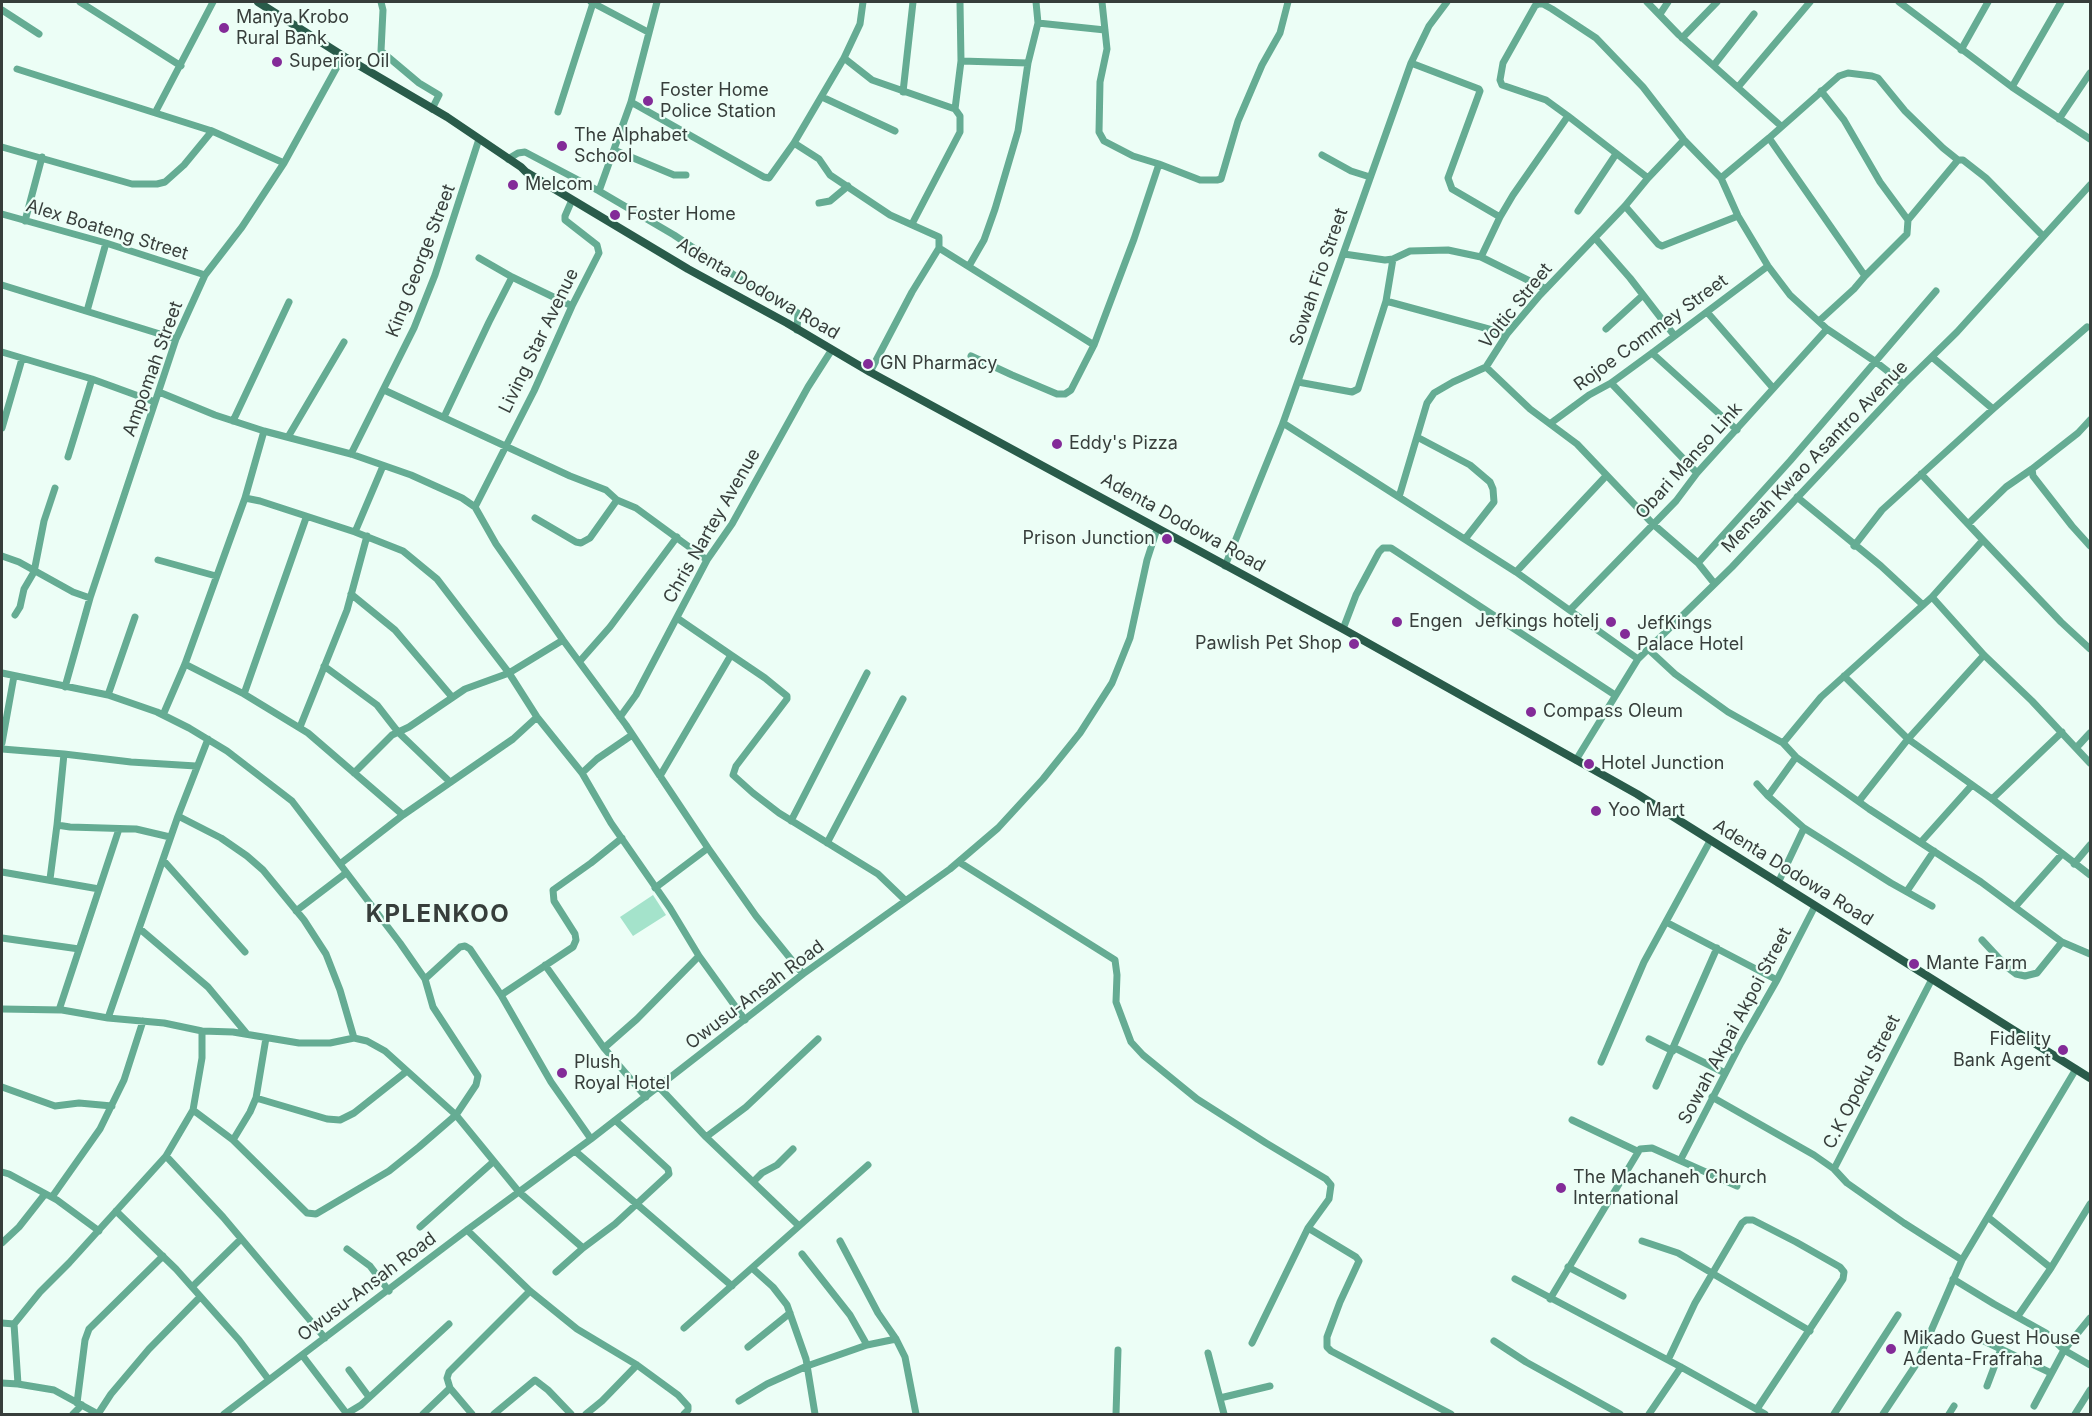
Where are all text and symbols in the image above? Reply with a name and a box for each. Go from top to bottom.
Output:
place label: Manya Krobo Rural Bank [236,7,349,50]
marker: Manya Krobo Rural Bank [217,21,231,35]
place label: Superior Oil [289,51,389,73]
marker: Superior Oil [270,55,284,69]
place label: Foster Home Police Station [660,80,776,122]
marker: Foster Home Police Station [641,94,655,108]
place label: The Alphabet School [574,125,688,168]
marker: The Alphabet School [555,139,569,153]
place label: Melcom [525,174,593,196]
marker: Melcom [506,178,520,192]
street label: King George Street [382,181,460,341]
street label: Alex Boateng Street [23,195,191,265]
place label: Foster Home [627,204,736,226]
street label: Sowah Fio Street [1285,205,1353,349]
marker: Foster Home [608,208,622,222]
street label: Adenta Dodowa Road [673,234,843,344]
street label: Voltic Street [1475,259,1557,353]
street label: Living Star Avenue [495,265,583,417]
street label: Rojoe Commey Street [1570,270,1732,396]
street label: Ampomah Street [119,298,187,440]
place label: GN Pharmacy [880,353,997,375]
marker: GN Pharmacy [861,357,875,371]
street label: Mensah Kwao Asantro Avenue [1717,357,1913,557]
street label: Obari Manso Link [1631,398,1747,524]
place label: Eddy's Pizza [1069,433,1178,455]
marker: Eddy's Pizza [1050,437,1064,451]
street label: Chris Nartey Avenue [659,445,765,607]
street label: Adenta Dodowa Road [1097,469,1269,577]
place label: Prison Junction [1023,528,1155,550]
marker: Prison Junction [1160,532,1174,546]
place label: Engen [1409,611,1463,633]
place label: Jefkings hotelj [1475,611,1599,633]
place label: JefKings Palace Hotel [1637,613,1744,656]
marker: Engen [1390,615,1404,629]
marker: Jefkings hotelj [1604,615,1618,629]
marker: JefKings Palace Hotel [1618,627,1632,641]
place label: Pawlish Pet Shop [1195,633,1342,655]
marker: Pawlish Pet Shop [1347,637,1361,651]
place label: Compass Oleum [1543,701,1683,723]
marker: Compass Oleum [1524,705,1538,719]
place label: Hotel Junction [1601,753,1724,775]
marker: Hotel Junction [1582,757,1596,771]
place label: Yoo Mart [1608,800,1685,822]
marker: Yoo Mart [1589,804,1603,818]
street label: Adenta Dodowa Road [1709,815,1877,931]
district label: KPLENKOO [366,901,510,929]
street label: Sowah Akpai Akpoi Street [1674,924,1796,1128]
street label: Owusu-Ansah Road [681,936,829,1054]
place label: Mante Farm [1926,953,2027,975]
marker: Mante Farm [1907,957,1921,971]
street label: C.K Opoku Street [1819,1011,1905,1153]
place label: Fidelity Bank Agent [1953,1029,2051,1072]
marker: Fidelity Bank Agent [2056,1043,2070,1057]
place label: Plush Royal Hotel [574,1052,670,1094]
marker: Plush Royal Hotel [555,1066,569,1080]
place label: The Machaneh Church International [1573,1167,1767,1210]
marker: The Machaneh Church International [1554,1181,1568,1195]
street label: Owusu-Ansah Road [293,1228,441,1346]
place label: Mikado Guest House Adenta-Frafraha [1903,1328,2080,1370]
marker: Mikado Guest House Adenta-Frafraha [1884,1342,1898,1356]

